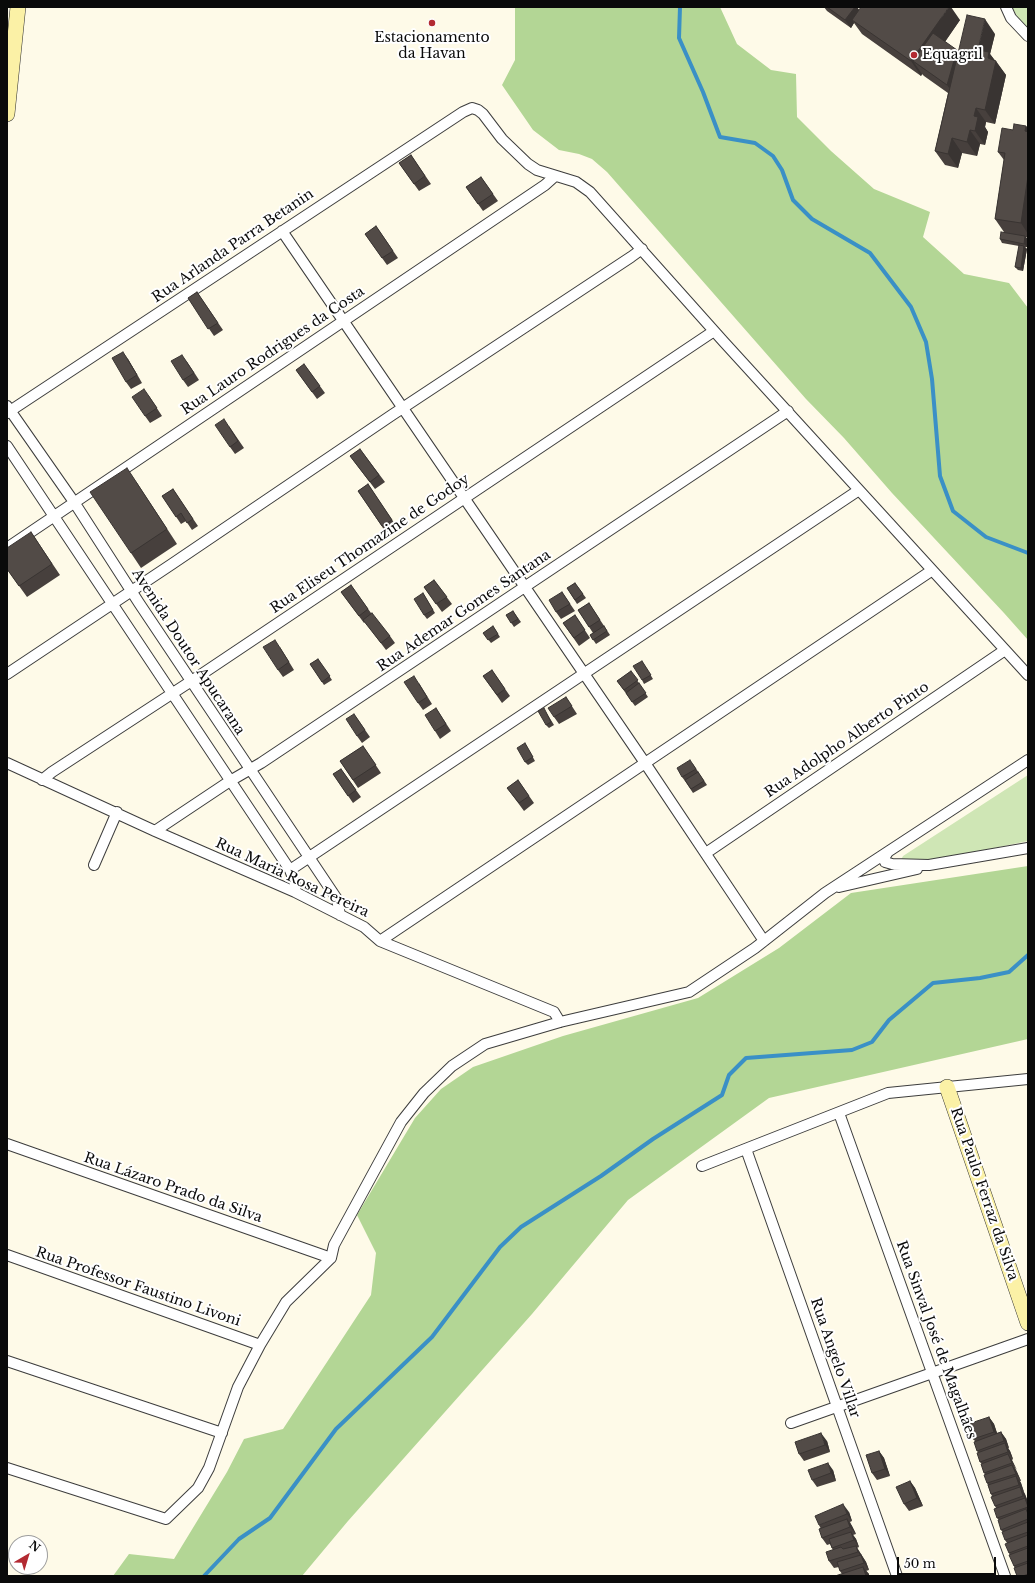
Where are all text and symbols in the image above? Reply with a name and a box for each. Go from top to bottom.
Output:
marker: Estacionamento da Havan [427,18,437,28]
place label: Estacionamento da Havan [374,30,490,62]
place label: Equagril [922,47,983,63]
marker: Equagril [909,50,919,60]
street label: Rua Arlanda Parra Betanin [149,186,317,306]
street label: Rua Lauro Rodrigues da Costa [178,283,368,419]
street label: Rua Eliseu Thomazine de Godoy [267,471,473,617]
street label: Rua Ademar Gomes Santana [374,547,554,675]
street label: Avenida Doutor Apucarana [128,566,248,738]
street label: Rua Adolpho Alberto Pinto [762,679,932,801]
street label: Rua Maria Rosa Pereira [213,835,371,921]
street label: Rua Paulo Ferraz da Silva [946,1105,1022,1283]
street label: Rua Lázaro Prado da Silva [82,1150,264,1226]
street label: Rua Sinval José de Magalhães [892,1239,980,1441]
street label: Rua Professor Faustino Livoni [33,1244,243,1330]
street label: Rua Angelo Villar [807,1296,863,1420]
north arrow [8,1535,48,1575]
text: N [26,1538,43,1555]
scale bar [899,1549,998,1575]
text: 50 m [904,1556,936,1571]

